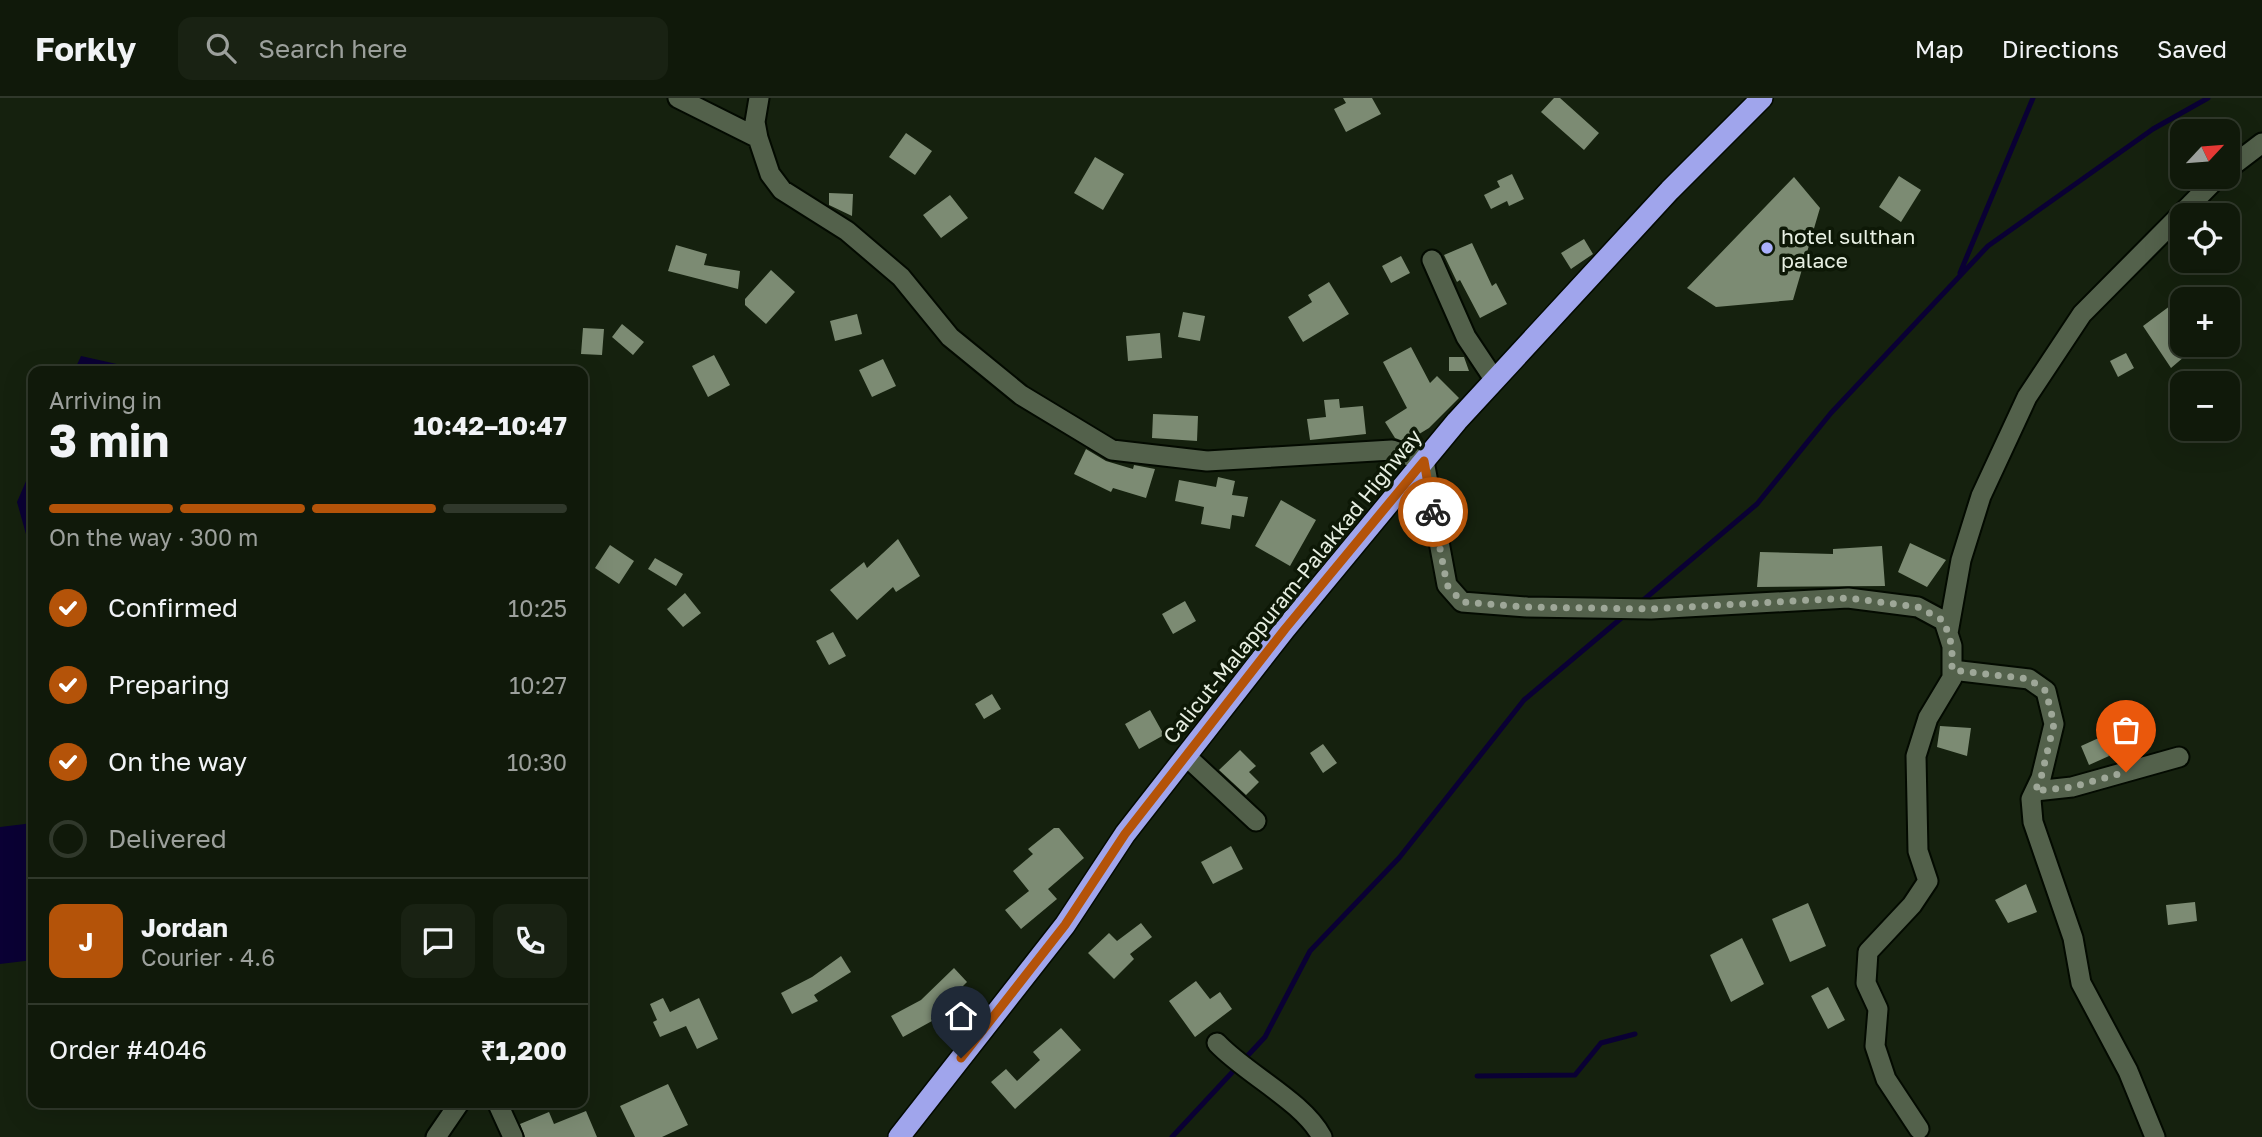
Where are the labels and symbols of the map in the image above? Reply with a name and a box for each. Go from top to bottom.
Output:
north arrow [2170,119,2240,189]
place label: hotel sulthan palace [1781,223,1915,273]
marker: hotel sulthan palace [1759,240,1775,256]
street label: Calicut-Malappuram-Palakkad Highway [1157,424,1427,748]
courier [1398,477,1468,547]
pin [2096,700,2156,772]
pin [931,986,991,1058]

